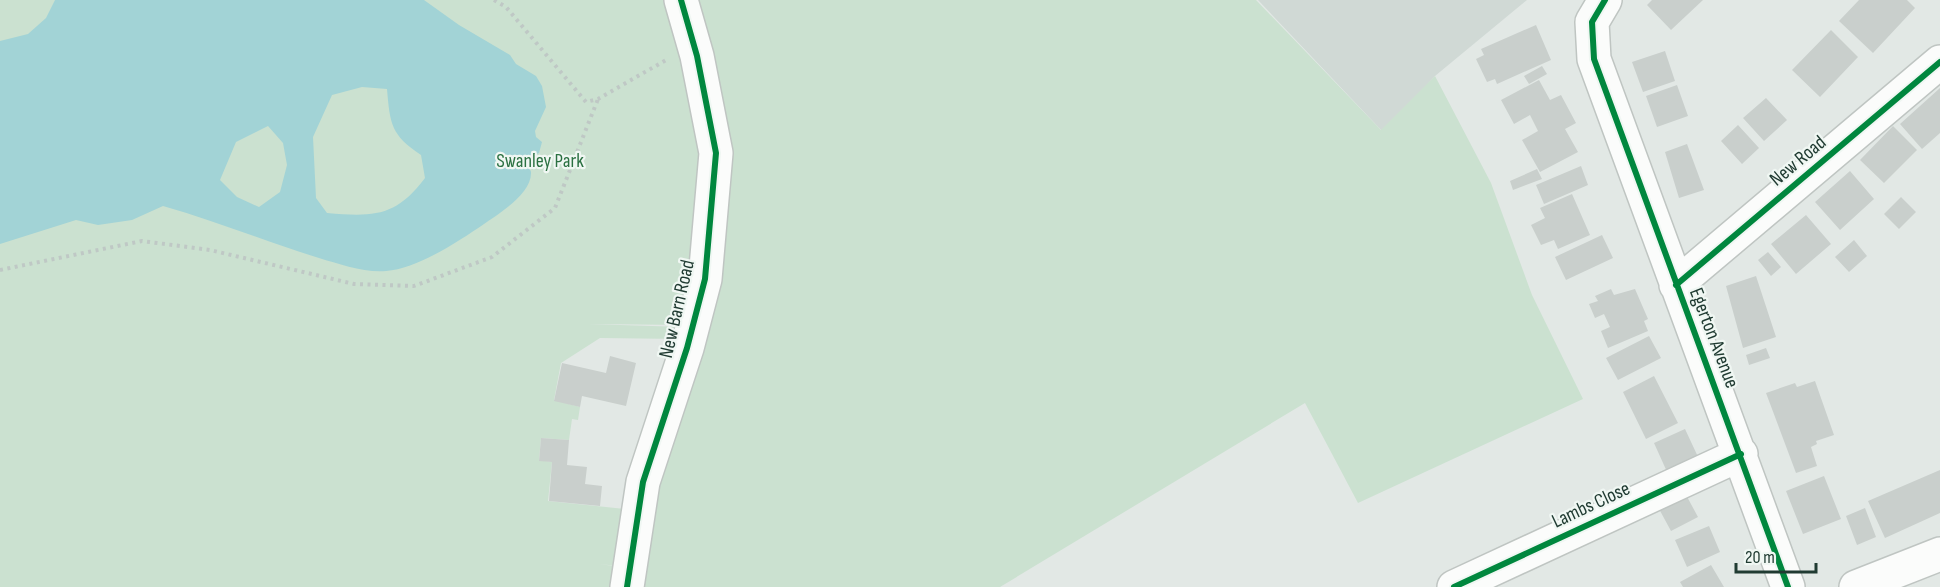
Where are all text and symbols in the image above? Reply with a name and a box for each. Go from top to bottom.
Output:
street label: New Road [1765,131,1831,191]
park label: Swanley Park [496,149,584,173]
street label: New Barn Road [654,258,700,360]
street label: Egerton Avenue [1684,285,1744,391]
street label: Lambs Close [1548,476,1634,534]
scale bar [1736,536,1816,574]
text: 20 m [1745,547,1775,568]

